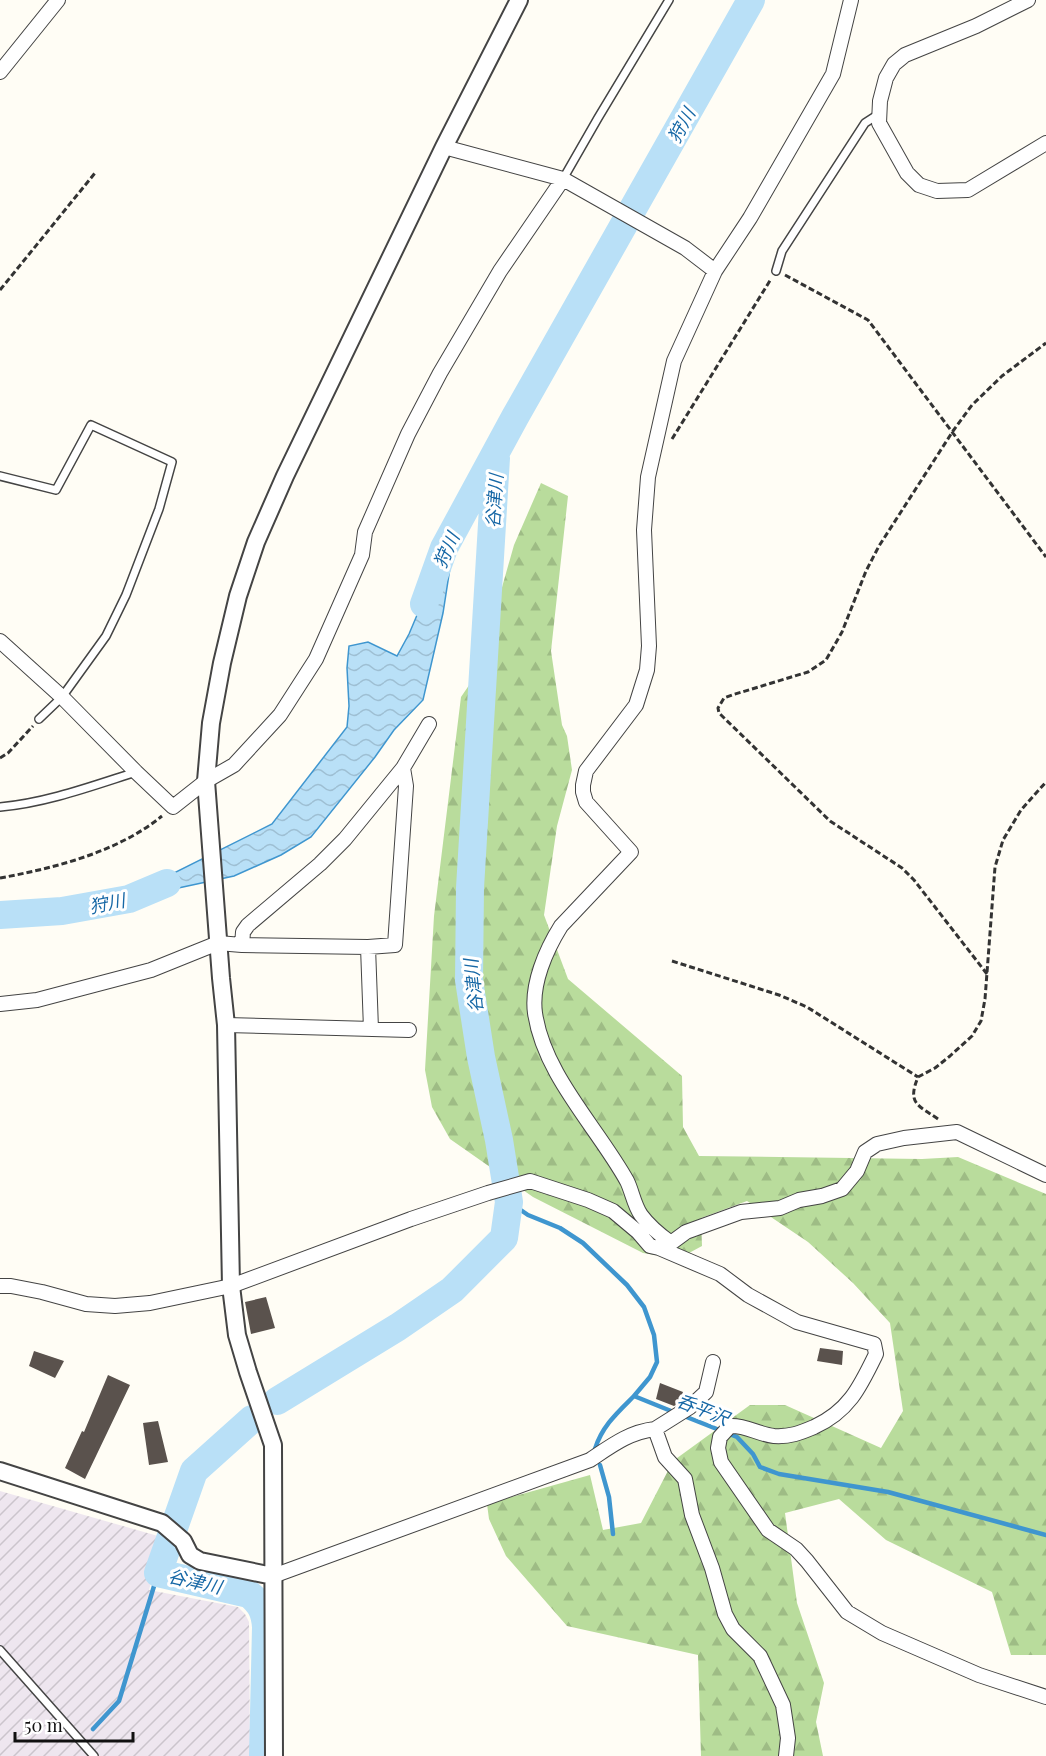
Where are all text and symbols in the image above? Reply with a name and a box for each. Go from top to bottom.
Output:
water label: 狩川 [662,102,701,147]
water label: 谷津川 [480,471,508,529]
water label: 狩川 [428,527,465,571]
water label: 狩川 [87,887,129,918]
water label: 谷津川 [458,956,488,1014]
water label: 呑平沢 [673,1388,734,1431]
water label: 谷津川 [166,1563,226,1599]
scale bar [15,1705,134,1743]
text: 50 m [24,1713,63,1737]

